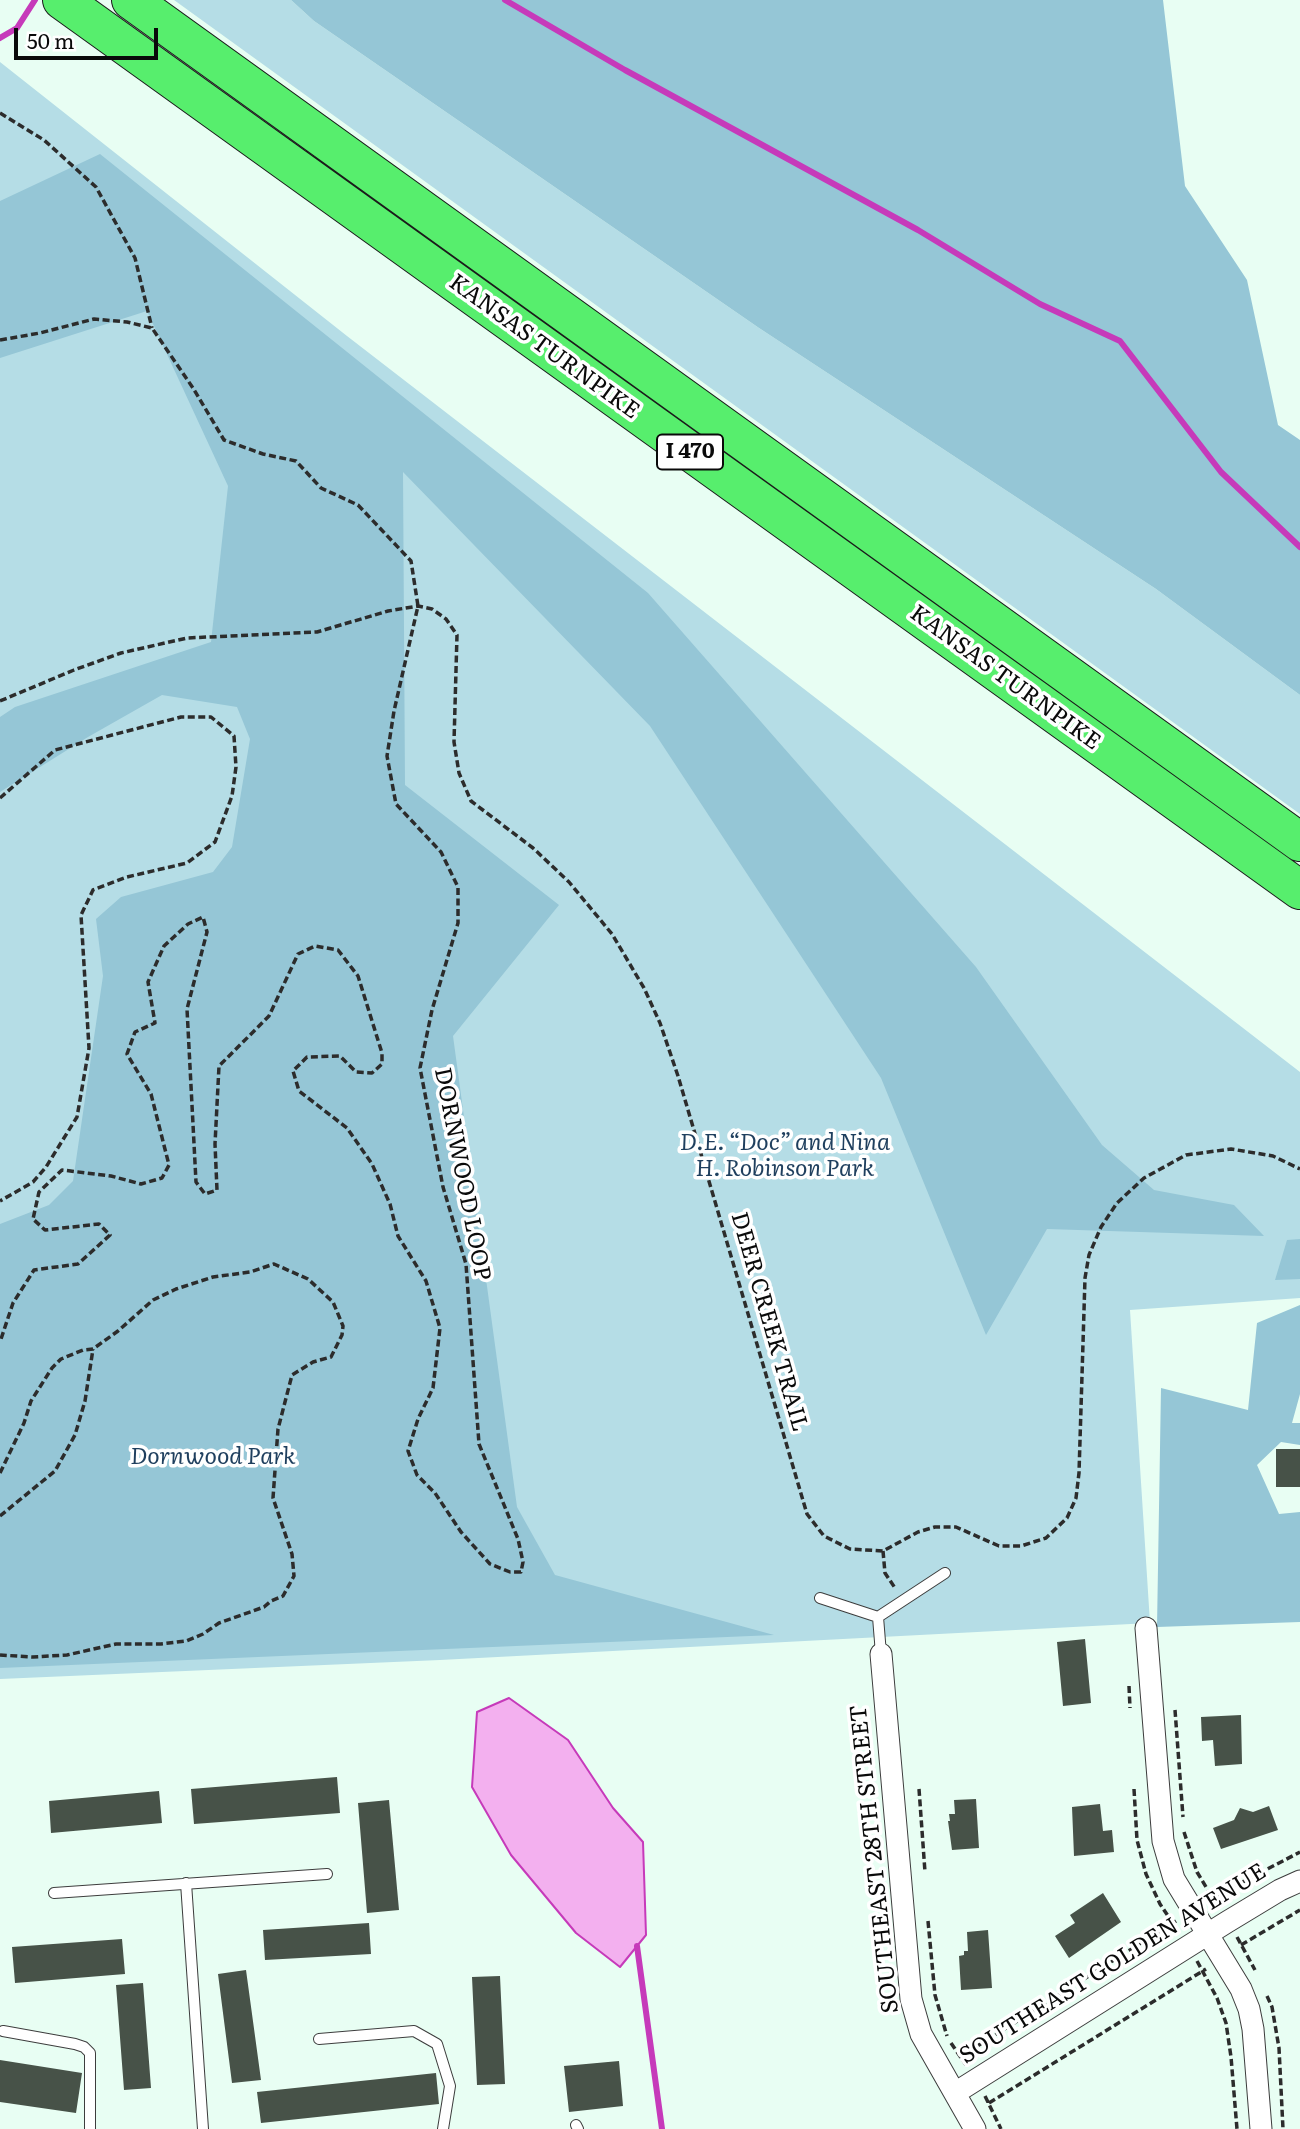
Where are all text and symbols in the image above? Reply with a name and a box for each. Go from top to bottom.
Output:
scale bar [18,14,161,58]
text: 50 m [27,24,74,55]
street label: KANSAS TURNPIKE [443,269,645,425]
road number: I 470 [657,434,723,470]
street label: KANSAS TURNPIKE [904,600,1106,756]
street label: DORNWOOD LOOP [428,1065,496,1283]
park label: D.E. “Doc” and Nina H. Robinson Park [680,1129,890,1183]
street label: DEER CREEK TRAIL [724,1209,814,1435]
park label: Dornwood Park [130,1443,296,1471]
street label: SOUTHEAST 28TH STREET [845,1703,905,2015]
street label: SOUTHEAST GOLDEN AVENUE [955,1858,1271,2070]

